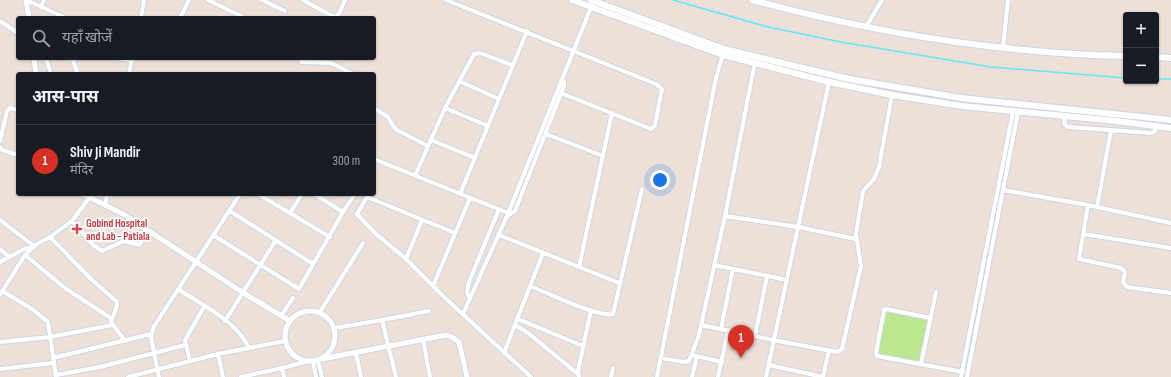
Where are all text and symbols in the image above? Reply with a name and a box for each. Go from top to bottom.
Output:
map controls [1123,12,1159,84]
button: + [1123,12,1159,48]
search box [16,16,376,60]
icon: search [30,27,52,49]
text: यहाँ खोजें [62,28,112,47]
button: − [1123,48,1159,84]
text: आस-पास [32,87,99,107]
text: Shiv Ji Mandir [70,143,140,162]
text: 1 [42,153,48,169]
text: 300 m [333,153,360,169]
text: मंदिर [70,162,93,178]
your location [650,170,670,190]
place label: Gobind Hospital and Lab - Patiala [86,217,150,243]
marker: Gobind Hospital and Lab - Patiala [71,223,83,235]
pin: 1 [728,325,754,358]

